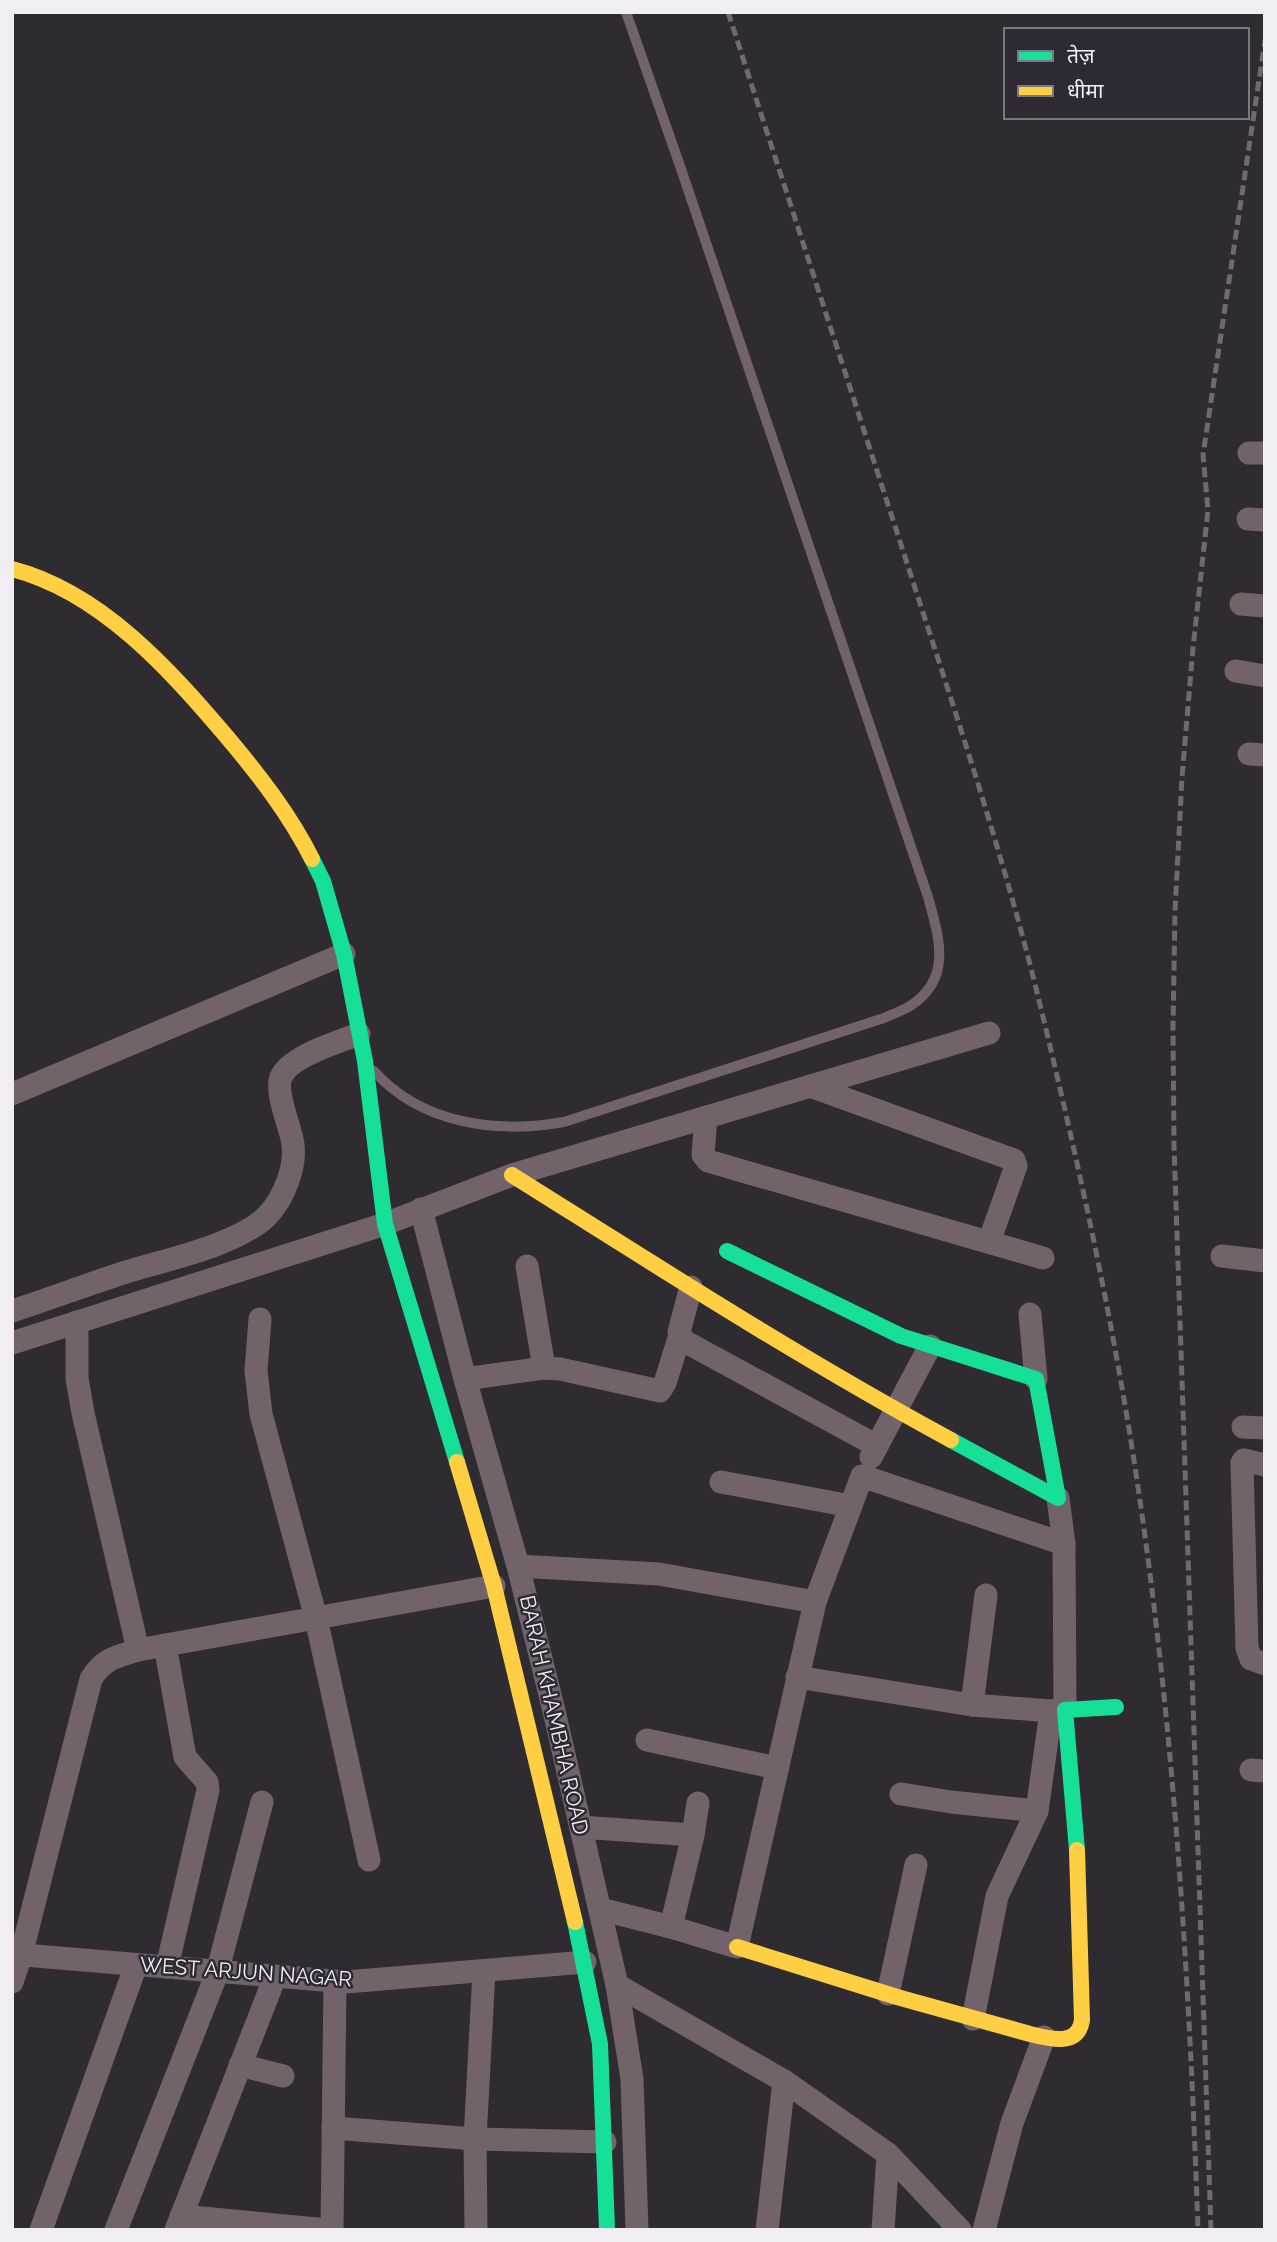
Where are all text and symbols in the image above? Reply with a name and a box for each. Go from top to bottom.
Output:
legend [1004,28,1249,119]
text: तेज़ [1067,43,1095,68]
text: धीमा [1067,78,1104,103]
street label: BARAH KHAMBHA ROAD [515,1593,594,1837]
street label: WEST ARJUN NAGAR [139,1952,353,1991]

